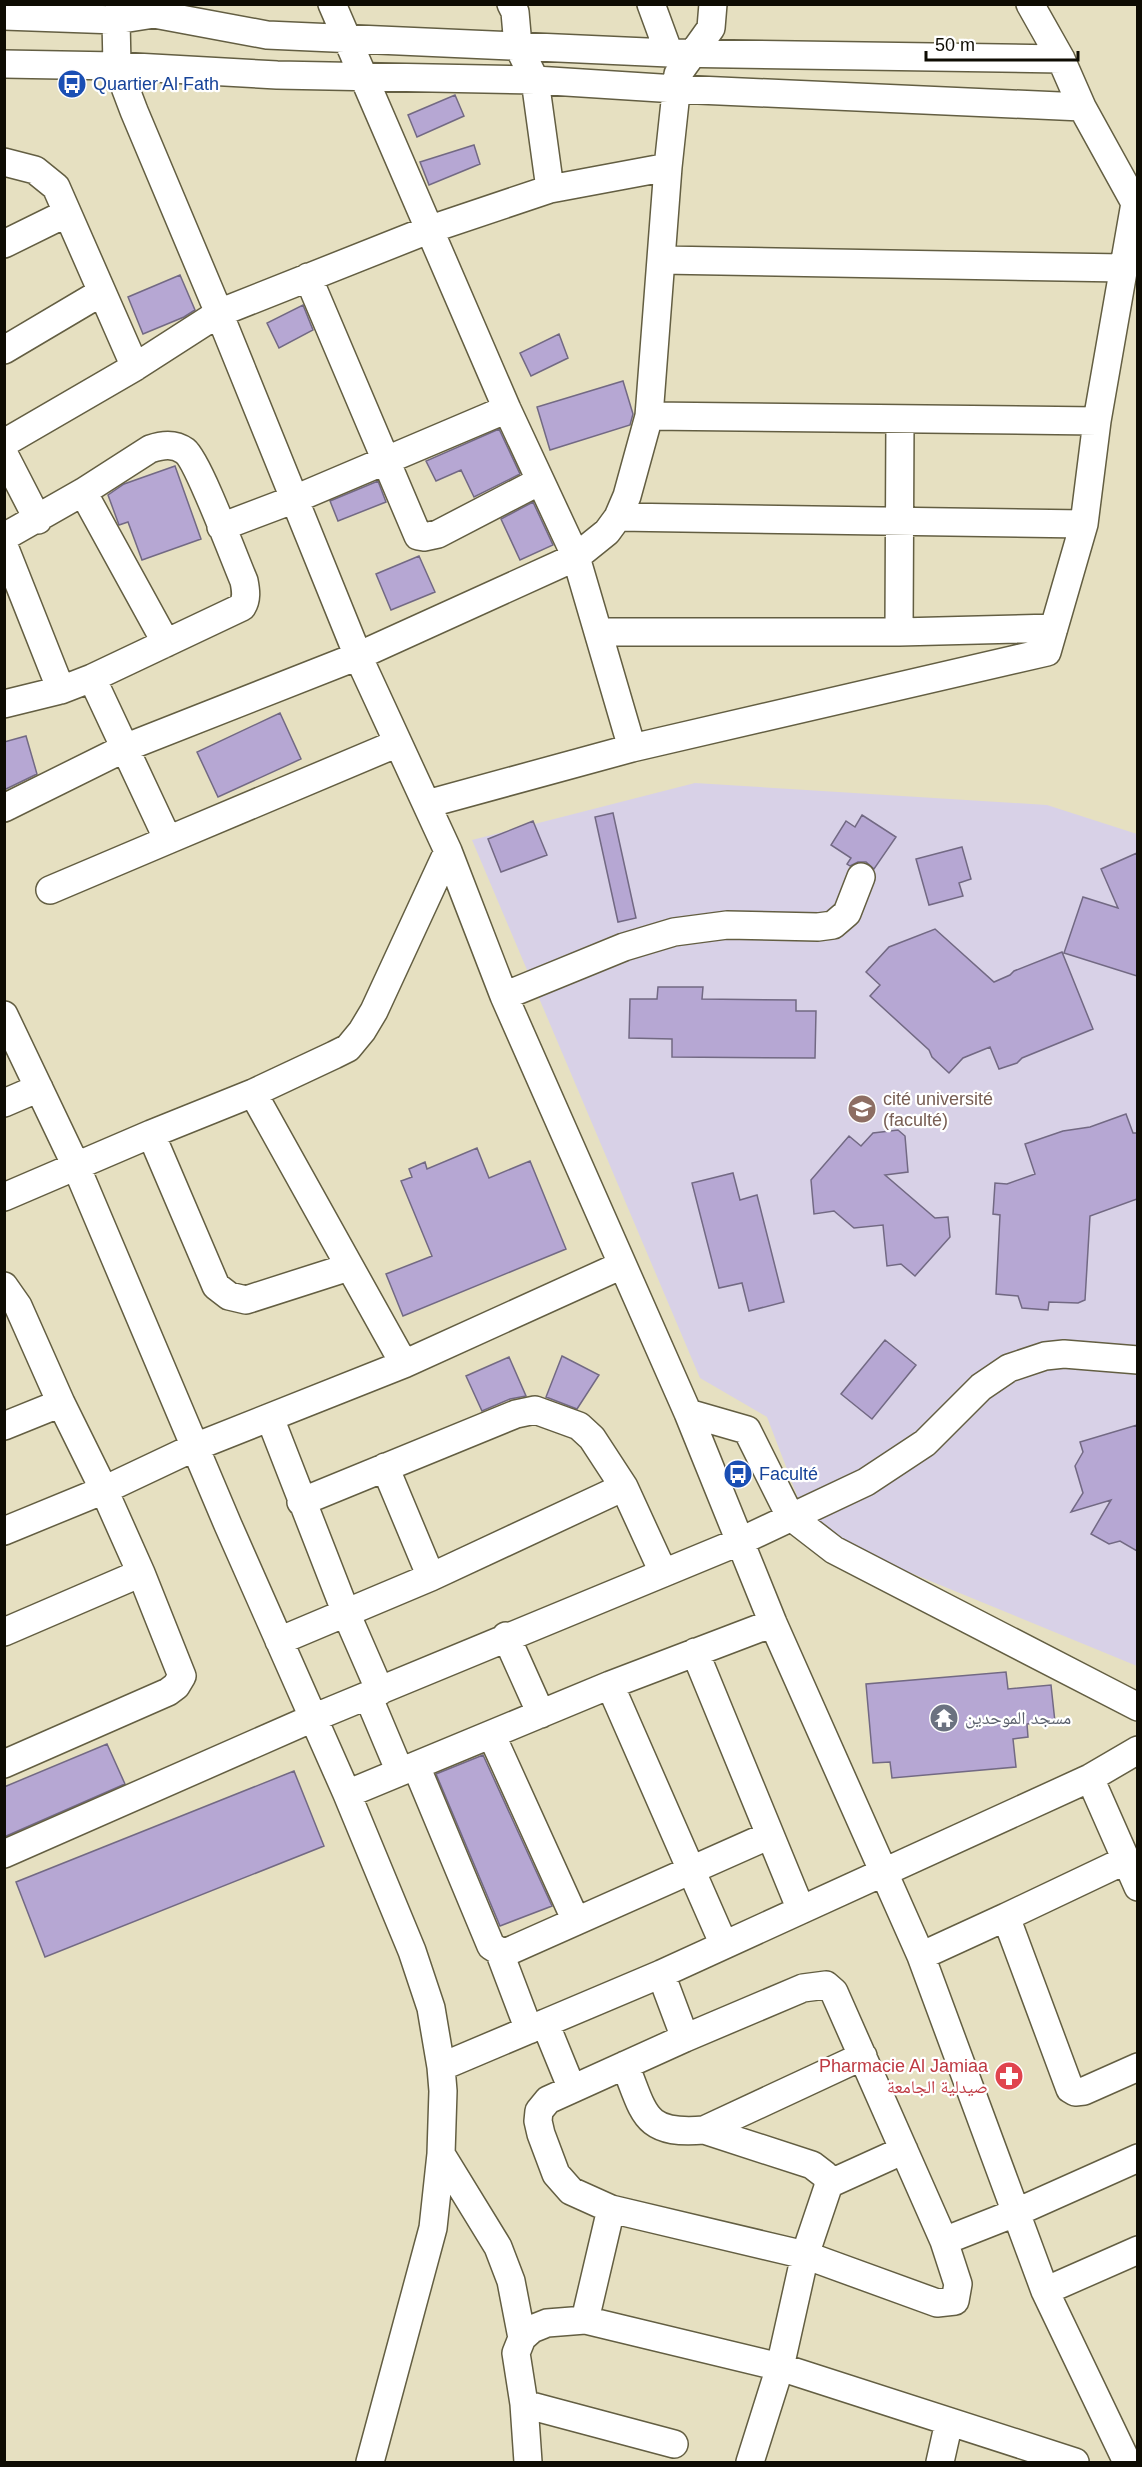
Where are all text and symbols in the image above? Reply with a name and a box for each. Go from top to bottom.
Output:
scale bar [926,24,1078,62]
text: 50 m [935,35,975,55]
bus stop icon: Quartier Al Fath [56,68,88,100]
place label: Quartier Al Fath [93,74,219,94]
place label: cité université (faculté) [883,1089,993,1130]
school or university icon: cité université (faculté) [846,1093,878,1125]
bus stop icon: Faculté [722,1458,754,1490]
place label: Faculté [759,1464,818,1484]
temple icon: مسجد الموحدين [928,1702,960,1734]
place label: مسجد الموحدين [965,1708,1071,1729]
place label: Pharmacie Al Jamiaa صيدلية الجامعة [819,2056,989,2097]
pharmacy icon: Pharmacie Al Jamiaa صيدلية الجامعة [993,2060,1025,2092]

